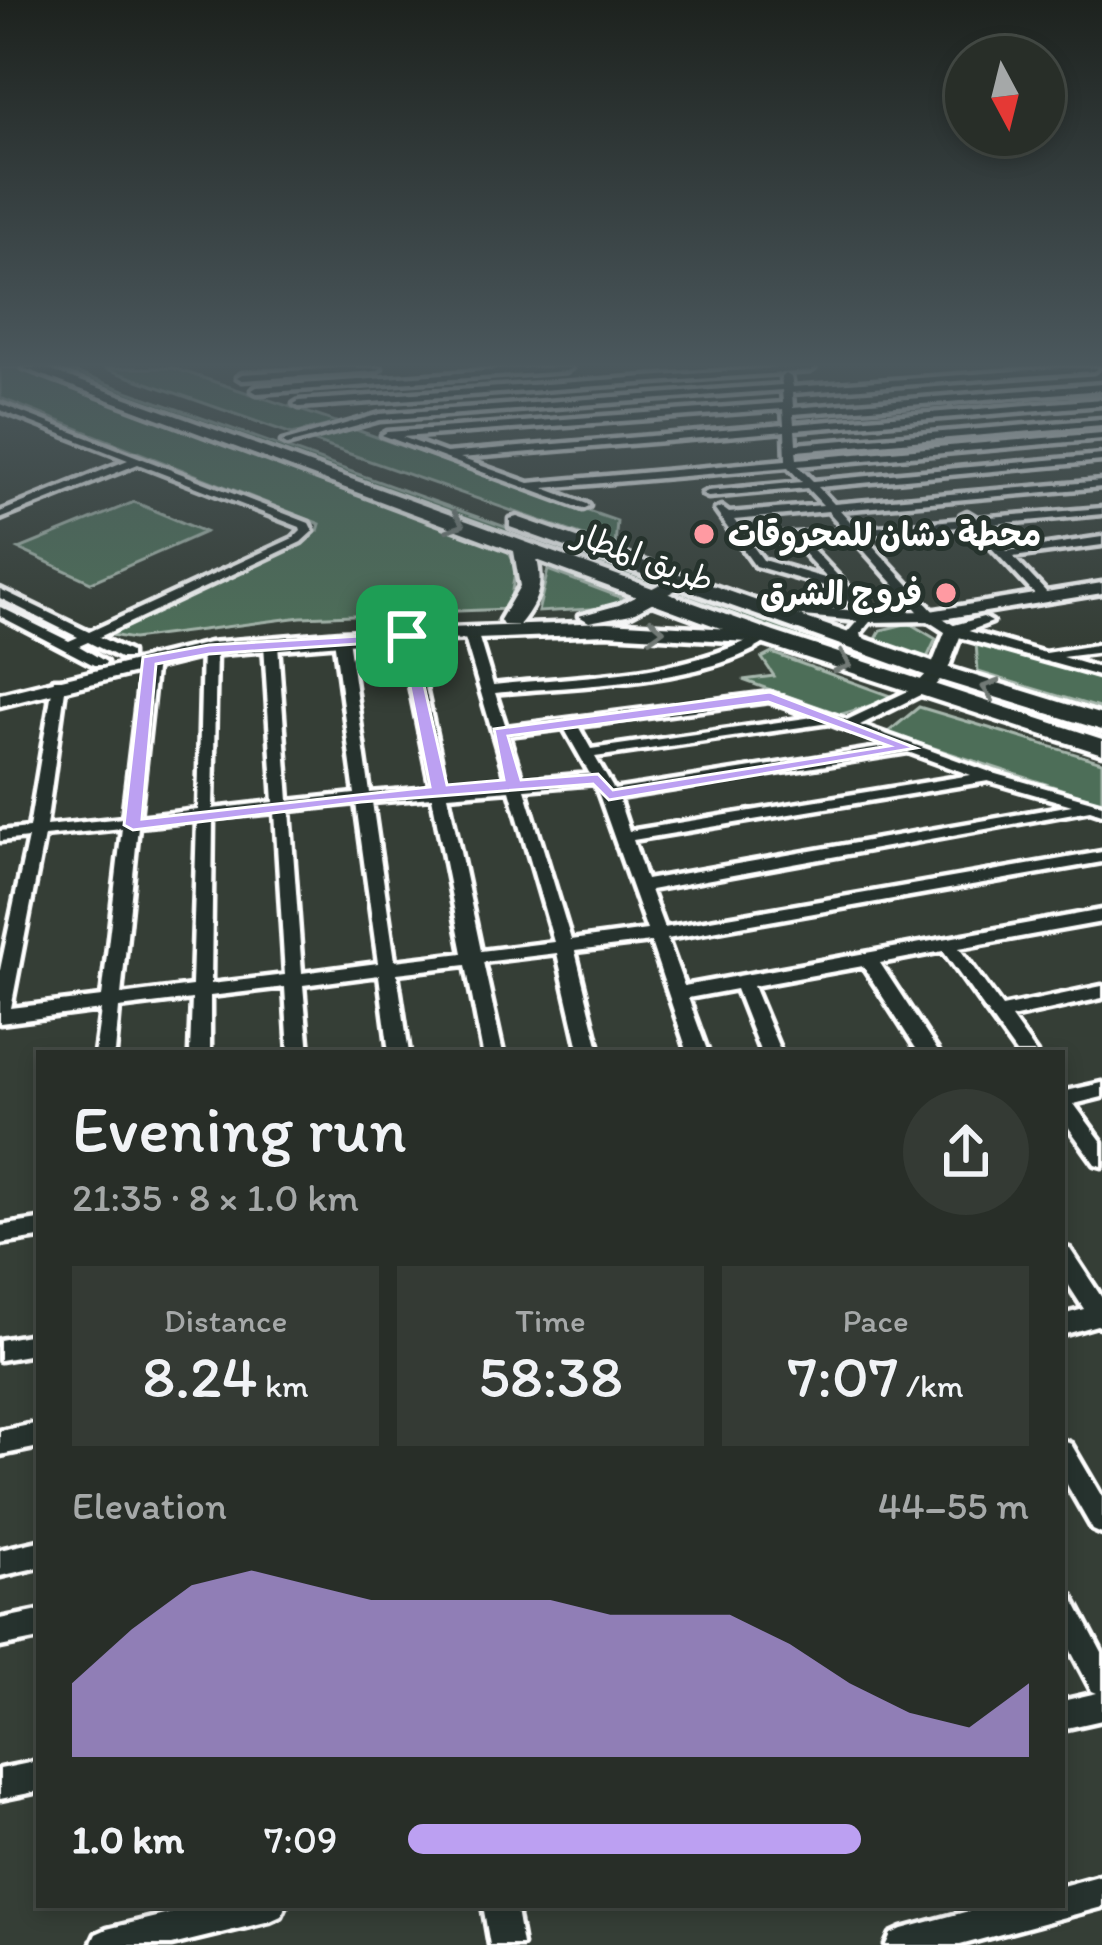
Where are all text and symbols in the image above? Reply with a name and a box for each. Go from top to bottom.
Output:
north arrow [945,36,1065,156]
map controls [945,36,1065,156]
one-way arrow [444,509,465,533]
street label: طريق المطار [566,513,719,600]
place label: محطة دشان للمحروقات [728,515,1041,556]
marker: محطة دشان للمحروقات [691,521,717,547]
place label: فروج الشرق [760,574,922,615]
marker: فروج الشرق [933,580,959,606]
pin [356,585,458,687]
icon: arrive [374,603,440,669]
one-way arrow [647,617,666,643]
one-way arrow [832,649,853,673]
one-way arrow [980,678,1001,703]
text: Evening run [72,1089,407,1169]
button: share [903,1089,1029,1215]
text: 21:35 · 8 × 1.0 km [72,1174,359,1221]
text: Distance [164,1301,287,1340]
text: Time [515,1301,586,1340]
text: Pace [842,1301,909,1340]
text: 8.24 [142,1340,258,1412]
text: 58:38 [478,1340,623,1412]
text: 7:07 [787,1340,899,1412]
text: km [258,1366,309,1405]
text: /km [899,1366,964,1405]
text: Elevation [72,1482,227,1529]
text: 44–55 m [878,1482,1029,1529]
text: 1.0 km [72,1816,184,1863]
text: 7:09 [264,1816,337,1863]

